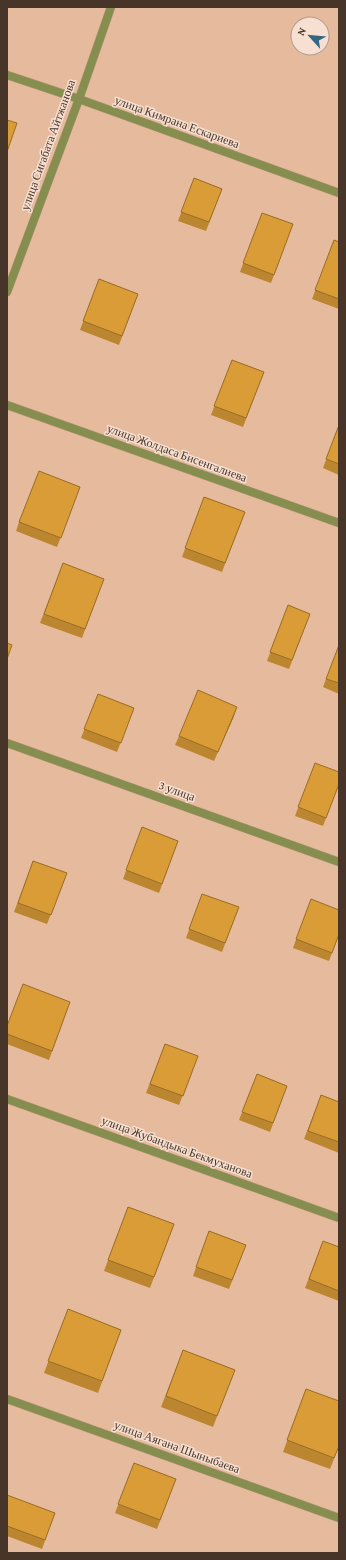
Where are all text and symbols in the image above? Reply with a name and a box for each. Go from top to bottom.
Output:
north arrow [290,16,330,56]
text: N [294,25,308,38]
street label: улица Сигабата Айтжанова [18,77,78,212]
street label: улица Кимрана Ескариева [113,93,242,151]
street label: улица Жолдаса Бисенгалиева [105,421,249,485]
street label: 3 улица [157,778,198,804]
street label: улица Жубандыка Бекмуханова [100,1113,255,1181]
street label: улица Аягана Шыныбаева [112,1418,242,1476]

